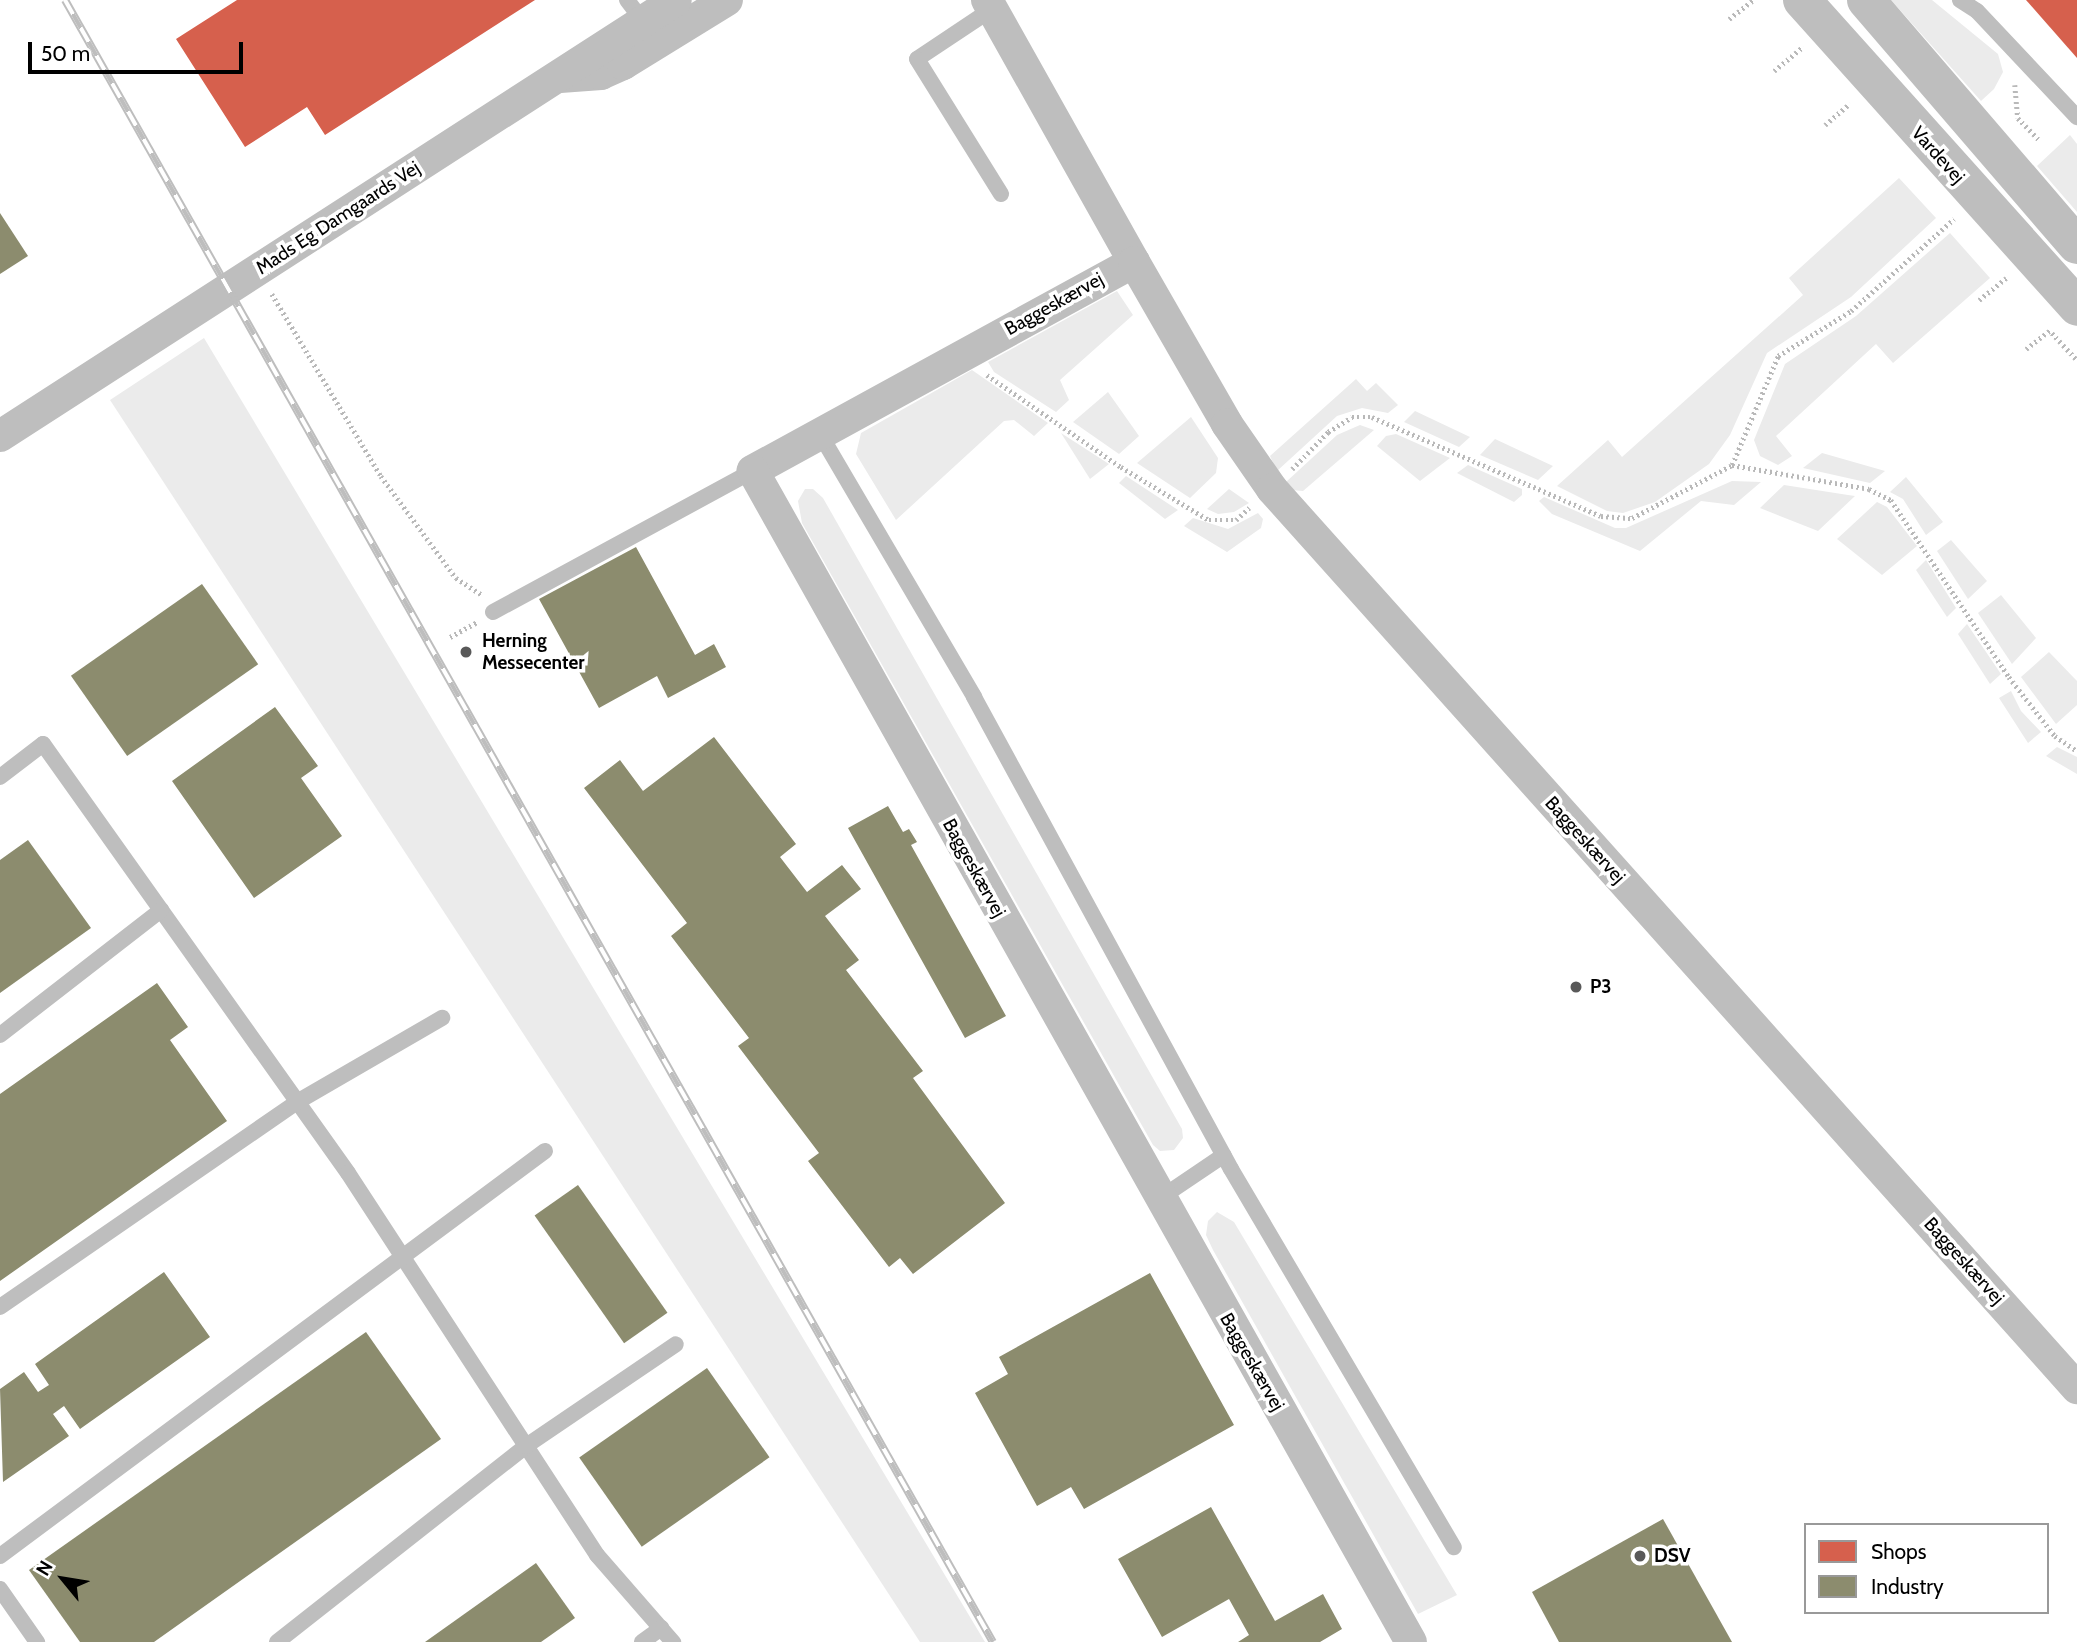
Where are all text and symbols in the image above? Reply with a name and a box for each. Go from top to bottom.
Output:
scale bar [32,28,247,72]
text: 50 m [41,41,90,66]
street label: Vardevej [1906,122,1970,188]
street label: Mads Eg Damgaards Vej [252,156,424,280]
street label: Baggeskærvej [1001,268,1107,340]
place label: Herning Messecenter [482,630,585,674]
marker: Herning Messecenter [456,642,476,662]
street label: Baggeskærvej [1540,792,1630,888]
street label: Baggeskærvej [938,815,1010,921]
place label: P3 [1590,976,1612,998]
marker: P3 [1568,979,1584,995]
street label: Baggeskærvej [1919,1213,2009,1309]
street label: Baggeskærvej [1215,1309,1289,1415]
legend [1804,1523,2049,1614]
text: Shops [1871,1539,1926,1564]
north arrow [28,1544,98,1614]
place label: DSV [1654,1545,1690,1567]
marker: DSV [1632,1548,1648,1564]
text: N [31,1557,58,1580]
text: Industry [1871,1574,1944,1599]

